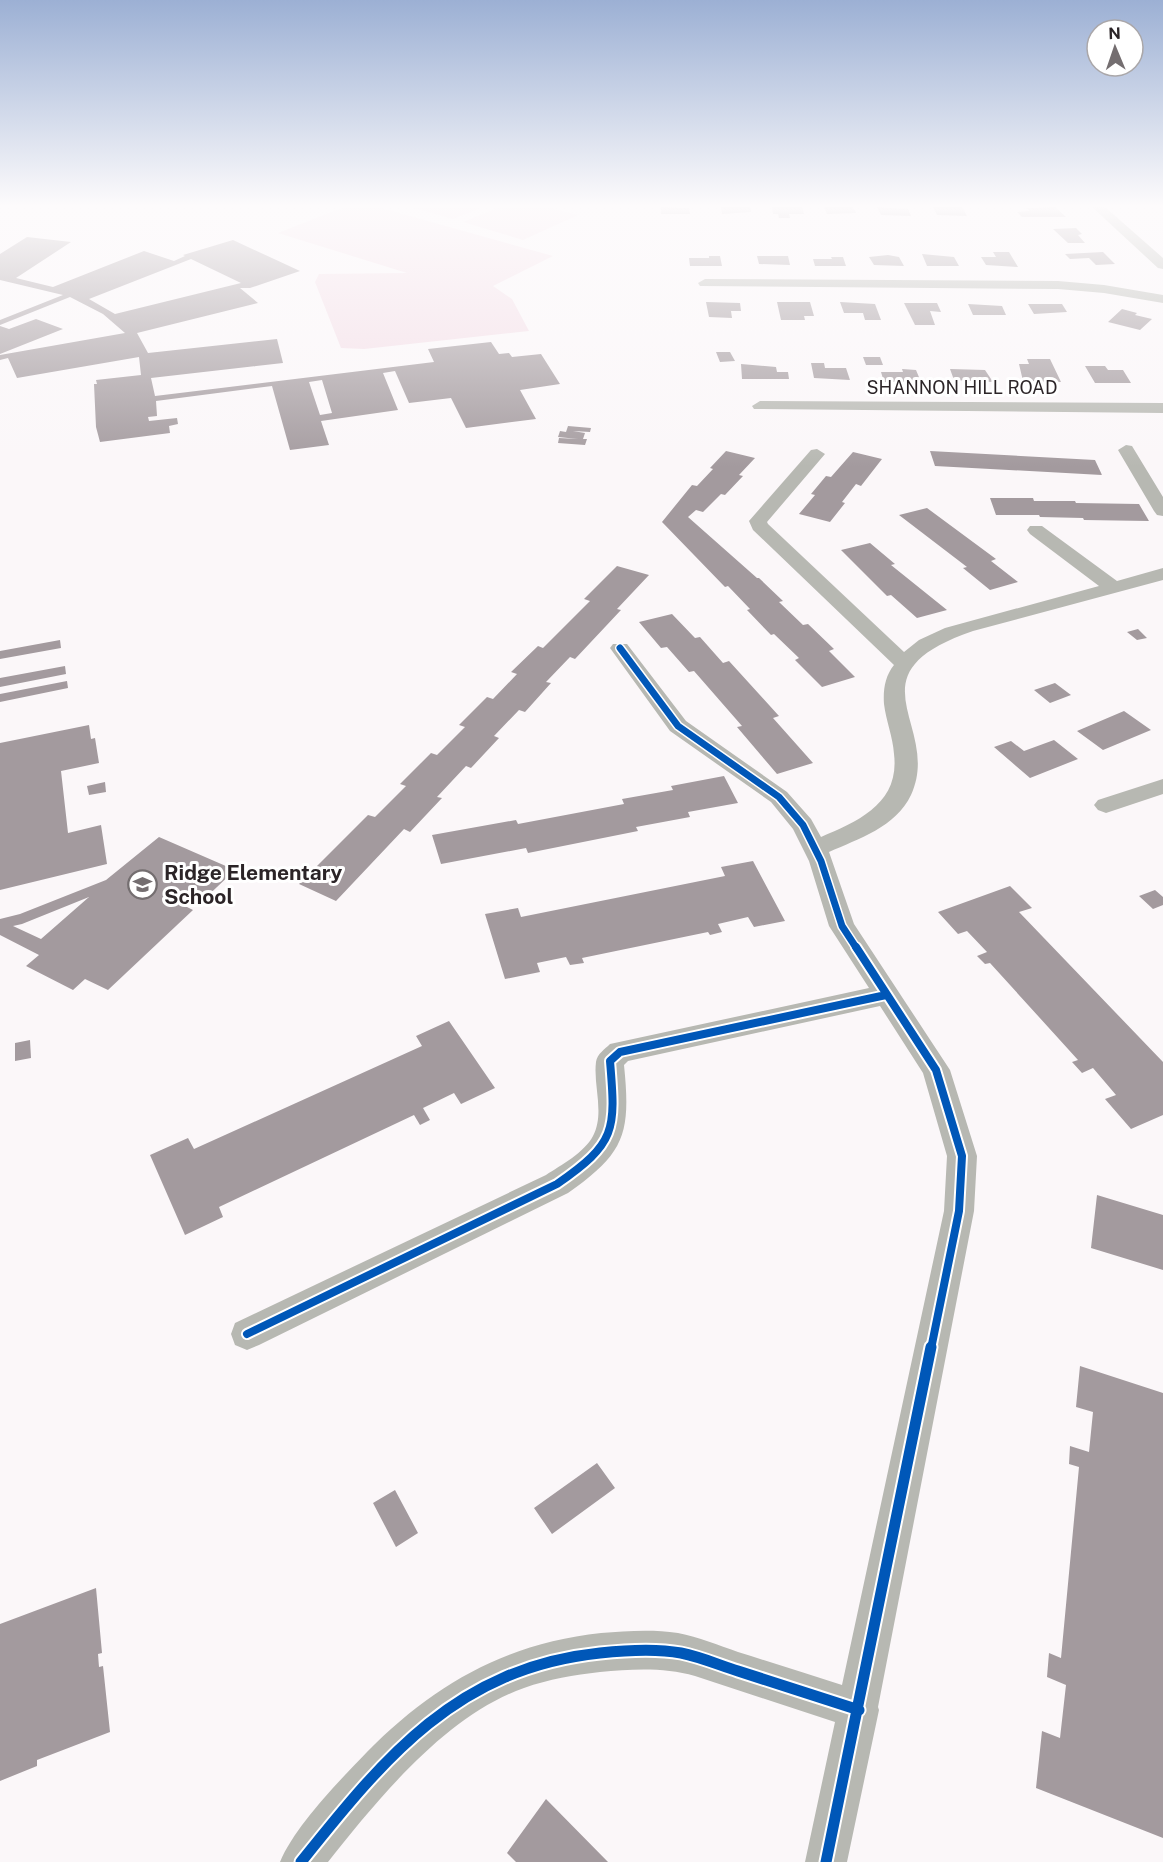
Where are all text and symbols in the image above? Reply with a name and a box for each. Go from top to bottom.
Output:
north arrow [1085,18,1145,78]
text: N [1108,24,1121,43]
street label: SHANNON HILL ROAD [867,377,1057,398]
place label: Ridge Elementary School [164,860,343,909]
school or university icon: Ridge Elementary School [127,869,159,901]

